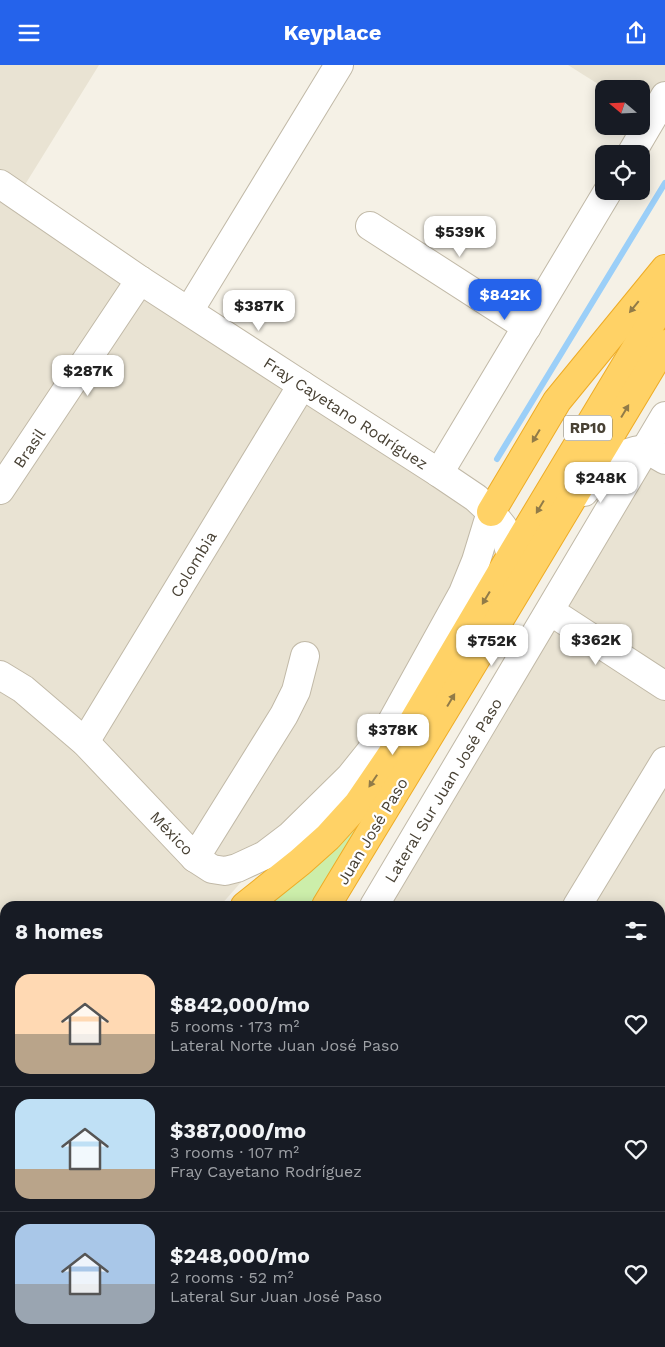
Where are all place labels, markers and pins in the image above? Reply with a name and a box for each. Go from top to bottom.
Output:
pin: $539K [425,215,495,258]
pin: $842K [470,279,540,321]
pin: $387K [224,289,294,332]
pin: $287K [53,355,123,397]
pin: $248K [566,461,636,504]
pin: $362K [561,623,631,666]
pin: $752K [457,625,527,667]
pin: $378K [358,713,428,756]

